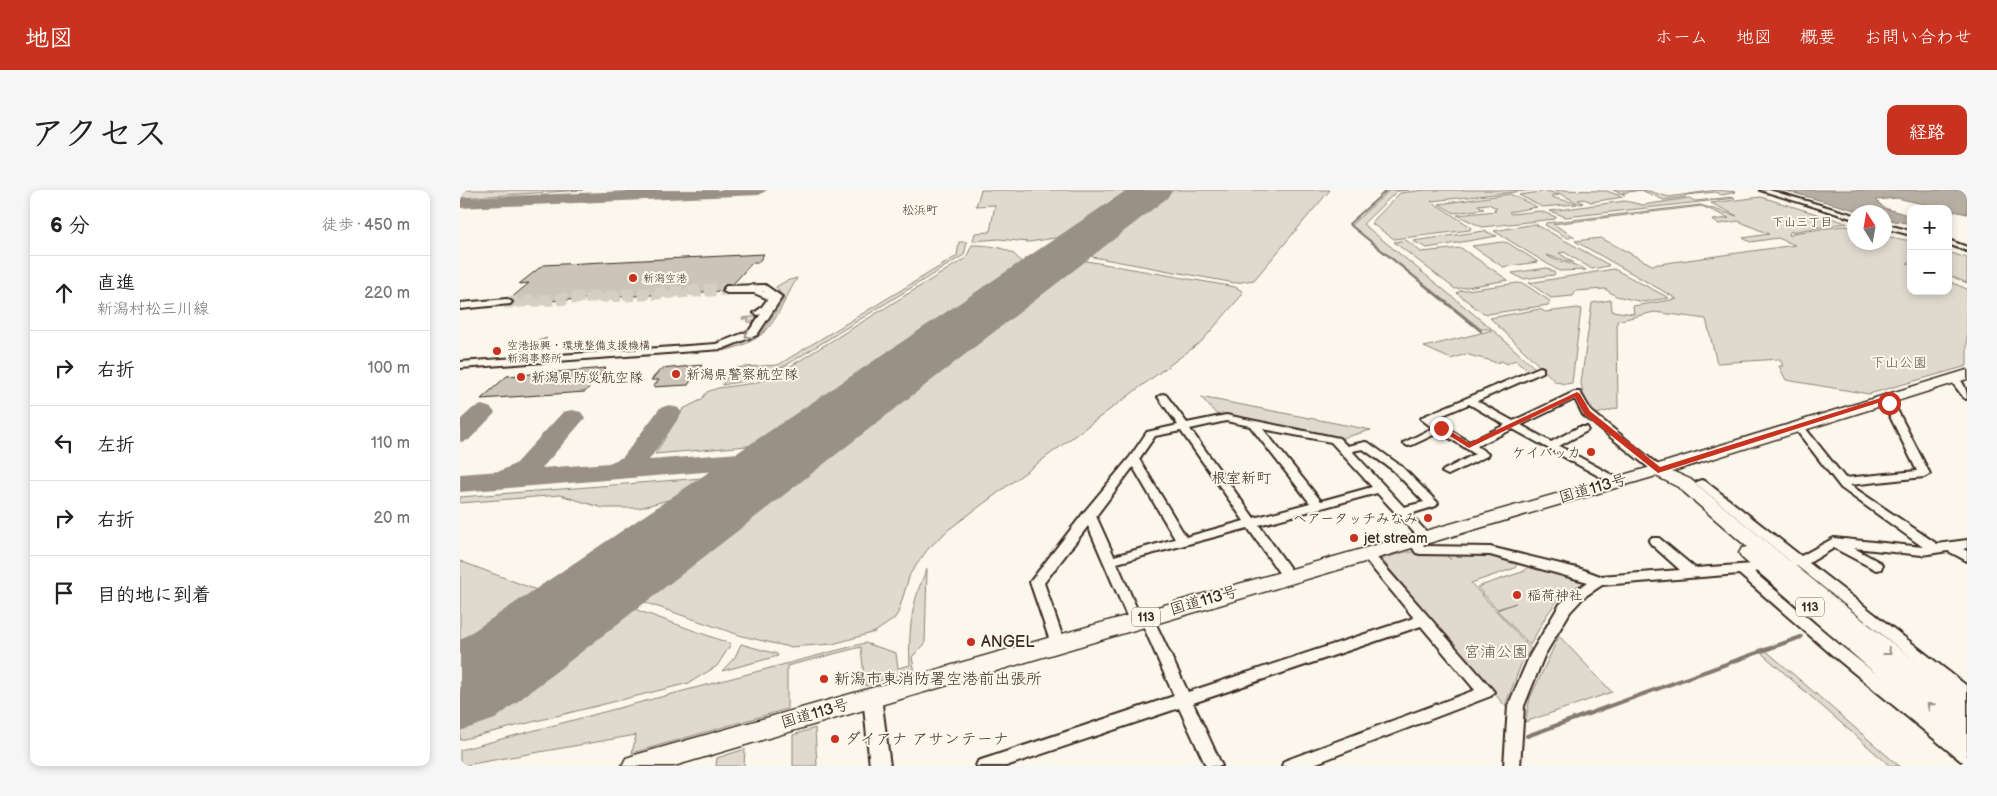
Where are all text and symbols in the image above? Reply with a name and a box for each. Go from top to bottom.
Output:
text: 地図 [25,24,73,53]
text: ホーム [1655,27,1708,48]
text: 地図 [1736,27,1772,48]
text: 概要 [1800,27,1836,48]
text: お問い合わせ [1864,27,1972,48]
button: 経路 [1887,105,1967,155]
text: アクセス [30,113,168,156]
district label: 松浜町 [902,203,938,218]
north arrow [1847,205,1892,250]
map controls [1907,205,1952,295]
button: + [1907,205,1952,250]
text: 6 分 [50,213,89,238]
district label: 下山三丁目 [1772,215,1832,230]
text: 徒歩 · 450 m [322,216,410,235]
button: − [1907,250,1952,295]
text: 直進 [97,272,135,295]
marker: 新潟空港 [627,272,639,284]
place label: 新潟空港 [643,272,687,285]
icon: ahead [50,279,78,307]
text: 220 m [364,284,410,303]
text: 新潟村松三川線 [97,300,209,319]
one-way arrow [744,329,753,339]
place label: 空港振興・環境整備支援機構 新潟事務所 [507,339,650,365]
marker: 空港振興・環境整備支援機構 新潟事務所 [491,345,503,357]
icon: right [50,354,78,382]
park label: 下山公園 [1871,354,1927,371]
text: 右折 [97,359,135,382]
text: 100 m [367,359,410,378]
place label: 新潟県警察航空隊 [686,366,798,383]
marker: 新潟県警察航空隊 [670,368,682,380]
place label: 新潟県防災航空隊 [531,369,643,386]
marker: 新潟県防災航空隊 [515,371,527,383]
route start [1878,392,1901,415]
route end [1430,417,1453,440]
icon: left [50,429,78,457]
text: 左折 [97,434,135,457]
text: 110 m [371,434,410,453]
place label: ケイバッカ [1512,444,1581,461]
marker: ケイバッカ [1585,446,1597,458]
district label: 根室新町 [1211,469,1272,488]
street label: 国道113号 [1557,470,1629,508]
icon: right [50,504,78,532]
text: 右折 [97,509,135,532]
text: 20 m [374,509,410,528]
place label: ヘアータッチみなみ [1293,510,1418,527]
marker: ヘアータッチみなみ [1422,512,1434,524]
place label: jet stream [1363,530,1428,547]
marker: jet stream [1348,532,1360,544]
icon: arrive [50,579,78,607]
street label: 国道113号 [1168,582,1240,620]
text: 目的地に到着 [97,584,211,607]
place label: 稲荷神社 [1527,587,1583,604]
marker: 稲荷神社 [1511,589,1523,601]
road number: 113 [1796,598,1824,617]
road number: 113 [1132,608,1160,627]
place label: ANGEL [981,633,1035,652]
marker: ANGEL [965,636,977,648]
park label: 宮浦公園 [1464,643,1528,662]
one-way arrow [1882,647,1891,655]
place label: 新潟市東消防署空港前出張所 [834,670,1042,689]
marker: 新潟市東消防署空港前出張所 [818,673,830,685]
street label: 国道113号 [779,695,851,733]
one-way arrow [1926,703,1935,712]
place label: ダイアナ アサンテーナ [845,730,1009,749]
marker: ダイアナ アサンテーナ [829,733,841,745]

